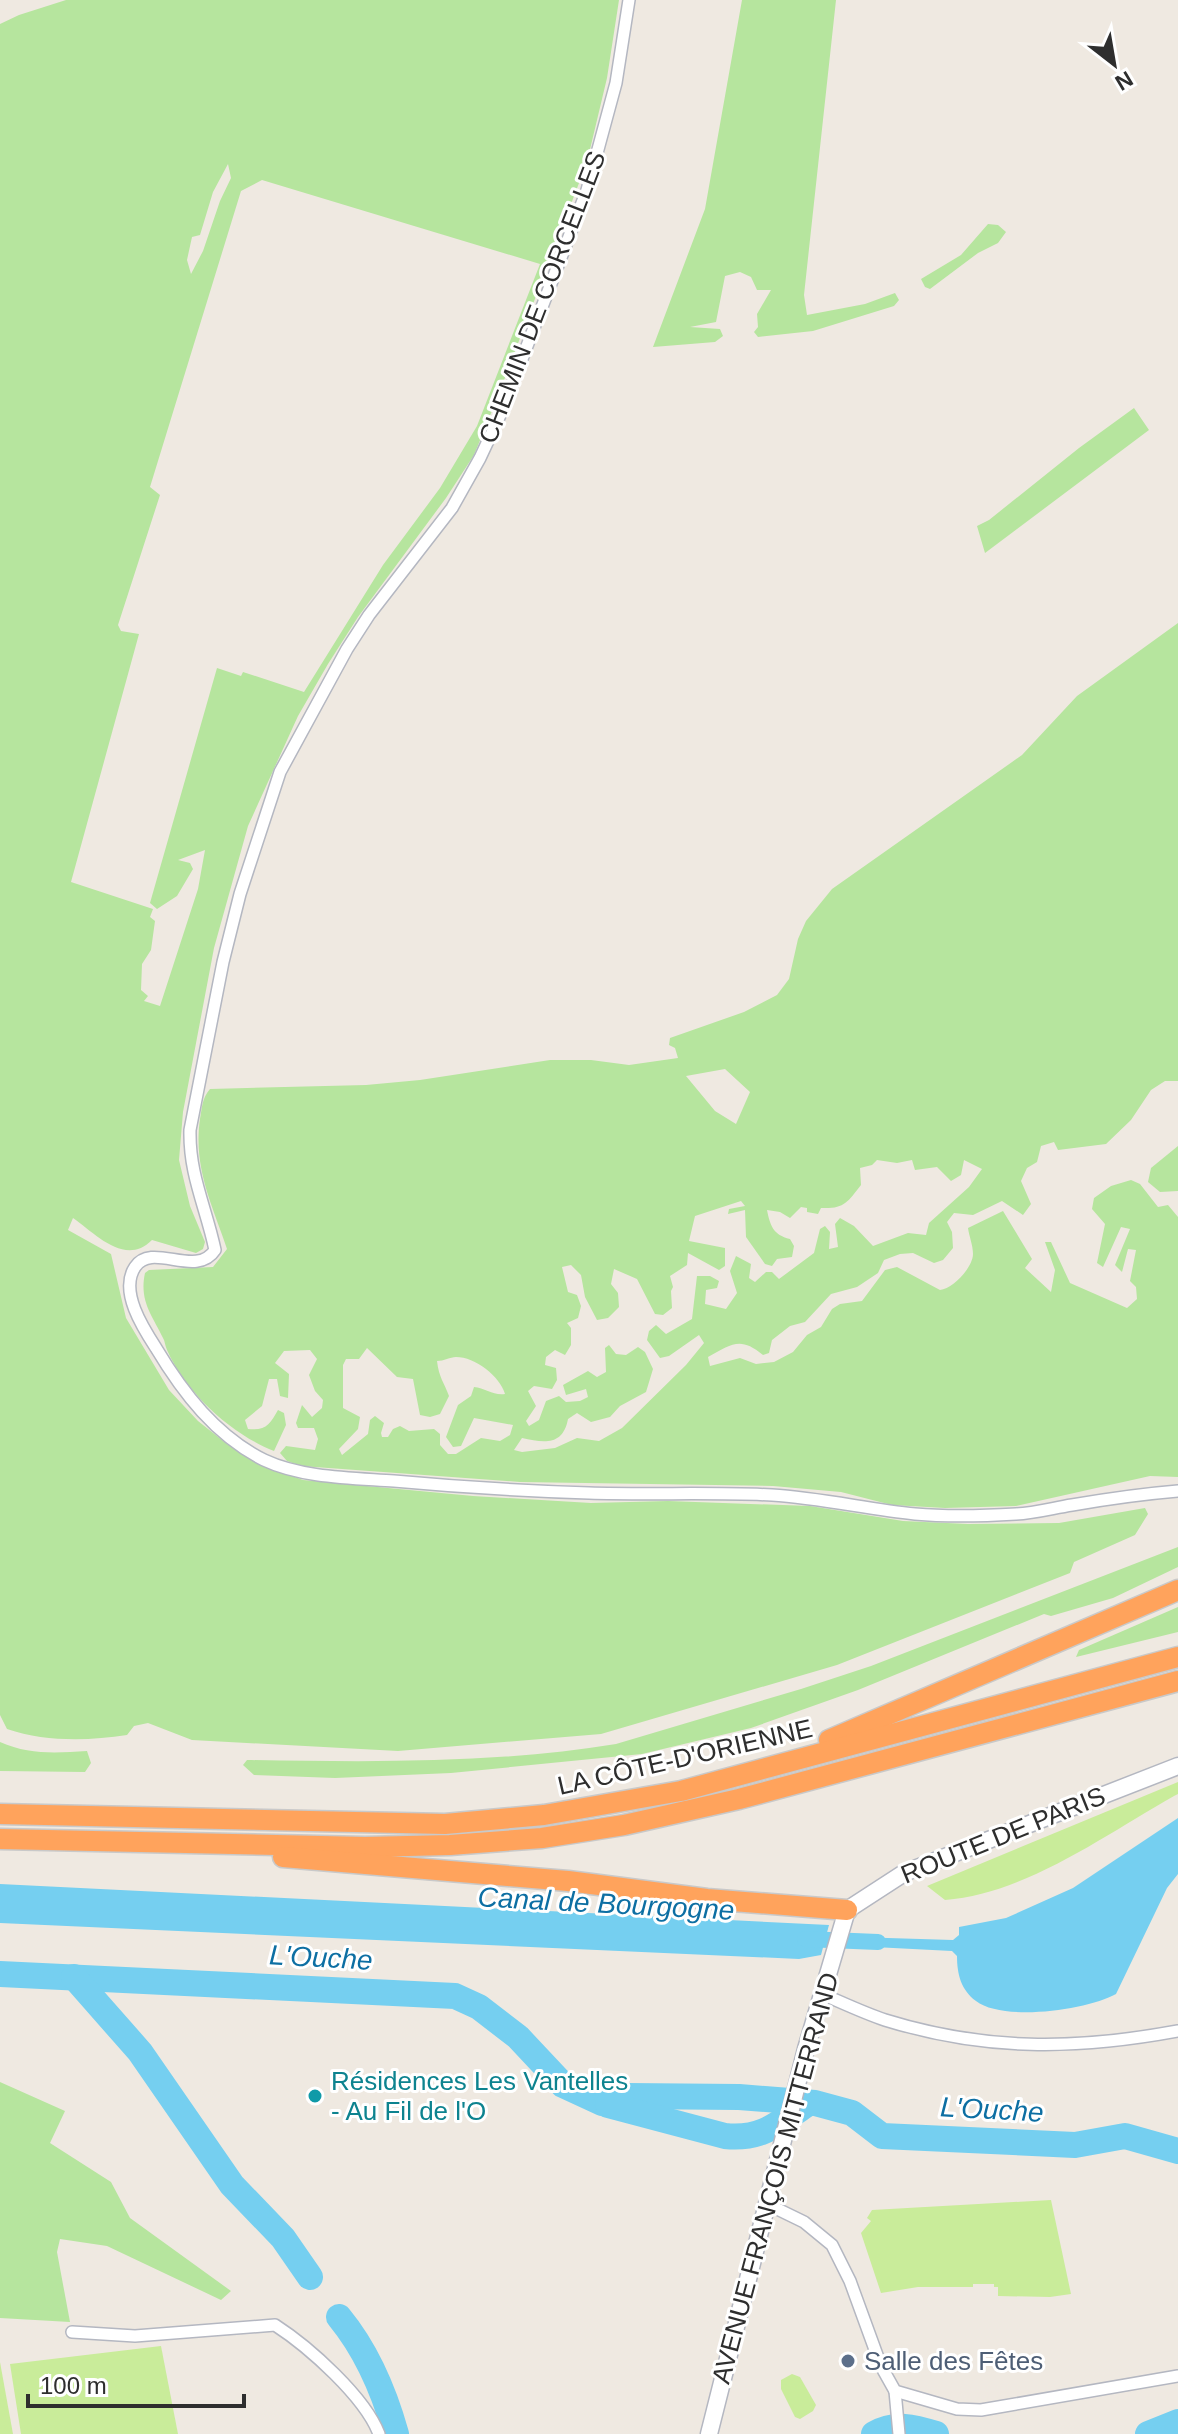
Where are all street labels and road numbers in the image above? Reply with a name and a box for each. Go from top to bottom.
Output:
street label: CHEMIN DE CORCELLES [472,147,612,447]
street label: LA CÔTE-D'ORIENNE [555,1713,815,1801]
street label: ROUTE DE PARIS [896,1780,1110,1890]
street label: AVENUE FRANÇOIS MITTERRAND [706,1969,844,2387]

